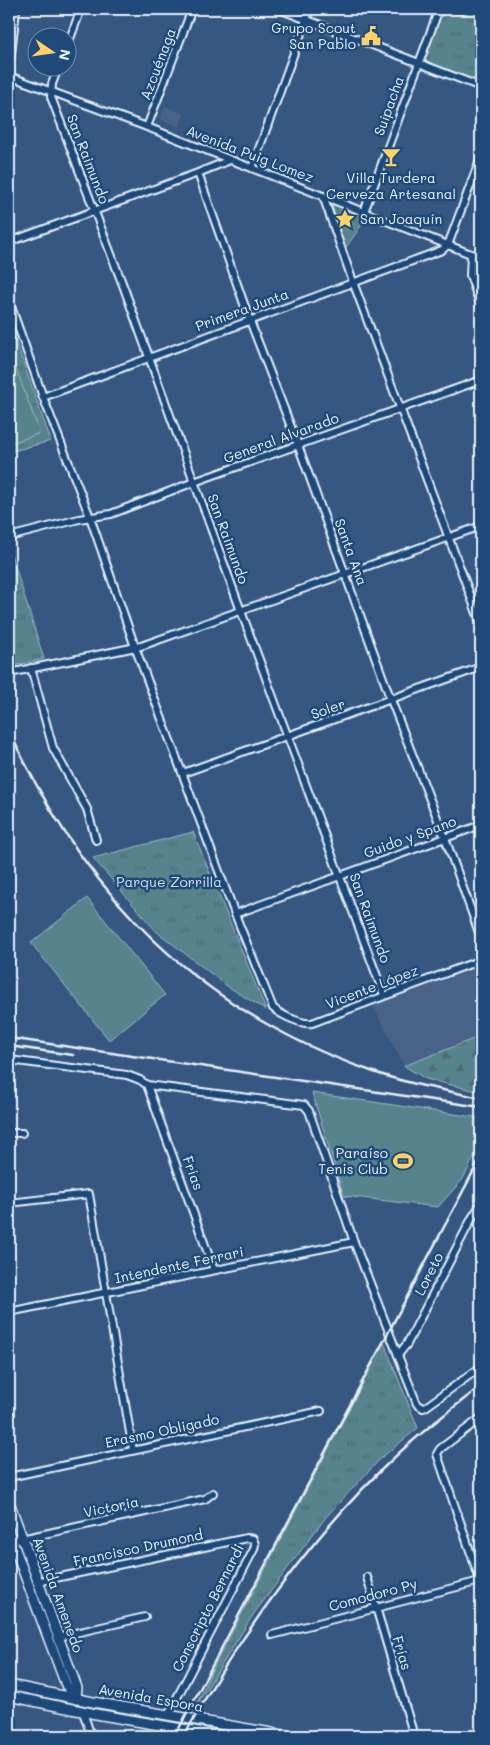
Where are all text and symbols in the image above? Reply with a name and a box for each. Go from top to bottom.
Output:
place label: Grupo Scout San Pablo [271,18,356,53]
street label: Azcuénaga [135,25,180,102]
public building icon: Grupo Scout San Pablo [360,25,382,47]
north arrow [28,28,78,78]
text: N [55,48,76,62]
street label: Suipacha [369,73,408,138]
street label: San Raimundo [63,111,114,206]
street label: Avenida Puig Lomez [184,120,317,187]
bar icon: Villa Turdera Cerveza Artesanal [380,146,402,168]
place label: Villa Turdera Cerveza Artesanal [326,168,456,203]
place icon: San Joaquín [334,208,356,230]
place label: San Joaquín [360,209,442,228]
street label: Primera Junta [193,284,291,335]
street label: General Alvarado [221,408,341,467]
street label: San Raimundo [203,491,254,587]
street label: Santa Ana [331,516,372,588]
street label: Soler [308,694,348,723]
street label: Guido y Spano [361,811,459,862]
street label: San Raimundo [345,870,396,966]
park label: Parque Zorrilla [116,872,222,891]
street label: Vicente López [323,960,421,1013]
place label: Paraíso Tenis Club [318,1143,388,1178]
sports icon: Paraíso Tenis Club [392,1150,414,1172]
street label: Frías [179,1153,208,1192]
street label: Intendente Ferrari [113,1242,245,1287]
street label: Loreto [410,1249,447,1299]
street label: Erasmo Obligado [103,1409,221,1452]
street label: Victoria [82,1491,140,1522]
street label: Francisco Drumond [71,1524,205,1571]
street label: Avenida Amenedo [29,1534,88,1655]
street label: Conscripto Bernardi [167,1541,248,1675]
street label: Comodoro Py [327,1574,419,1615]
street label: Frías [388,1633,417,1672]
street label: Avenida Espora [97,1679,205,1716]

